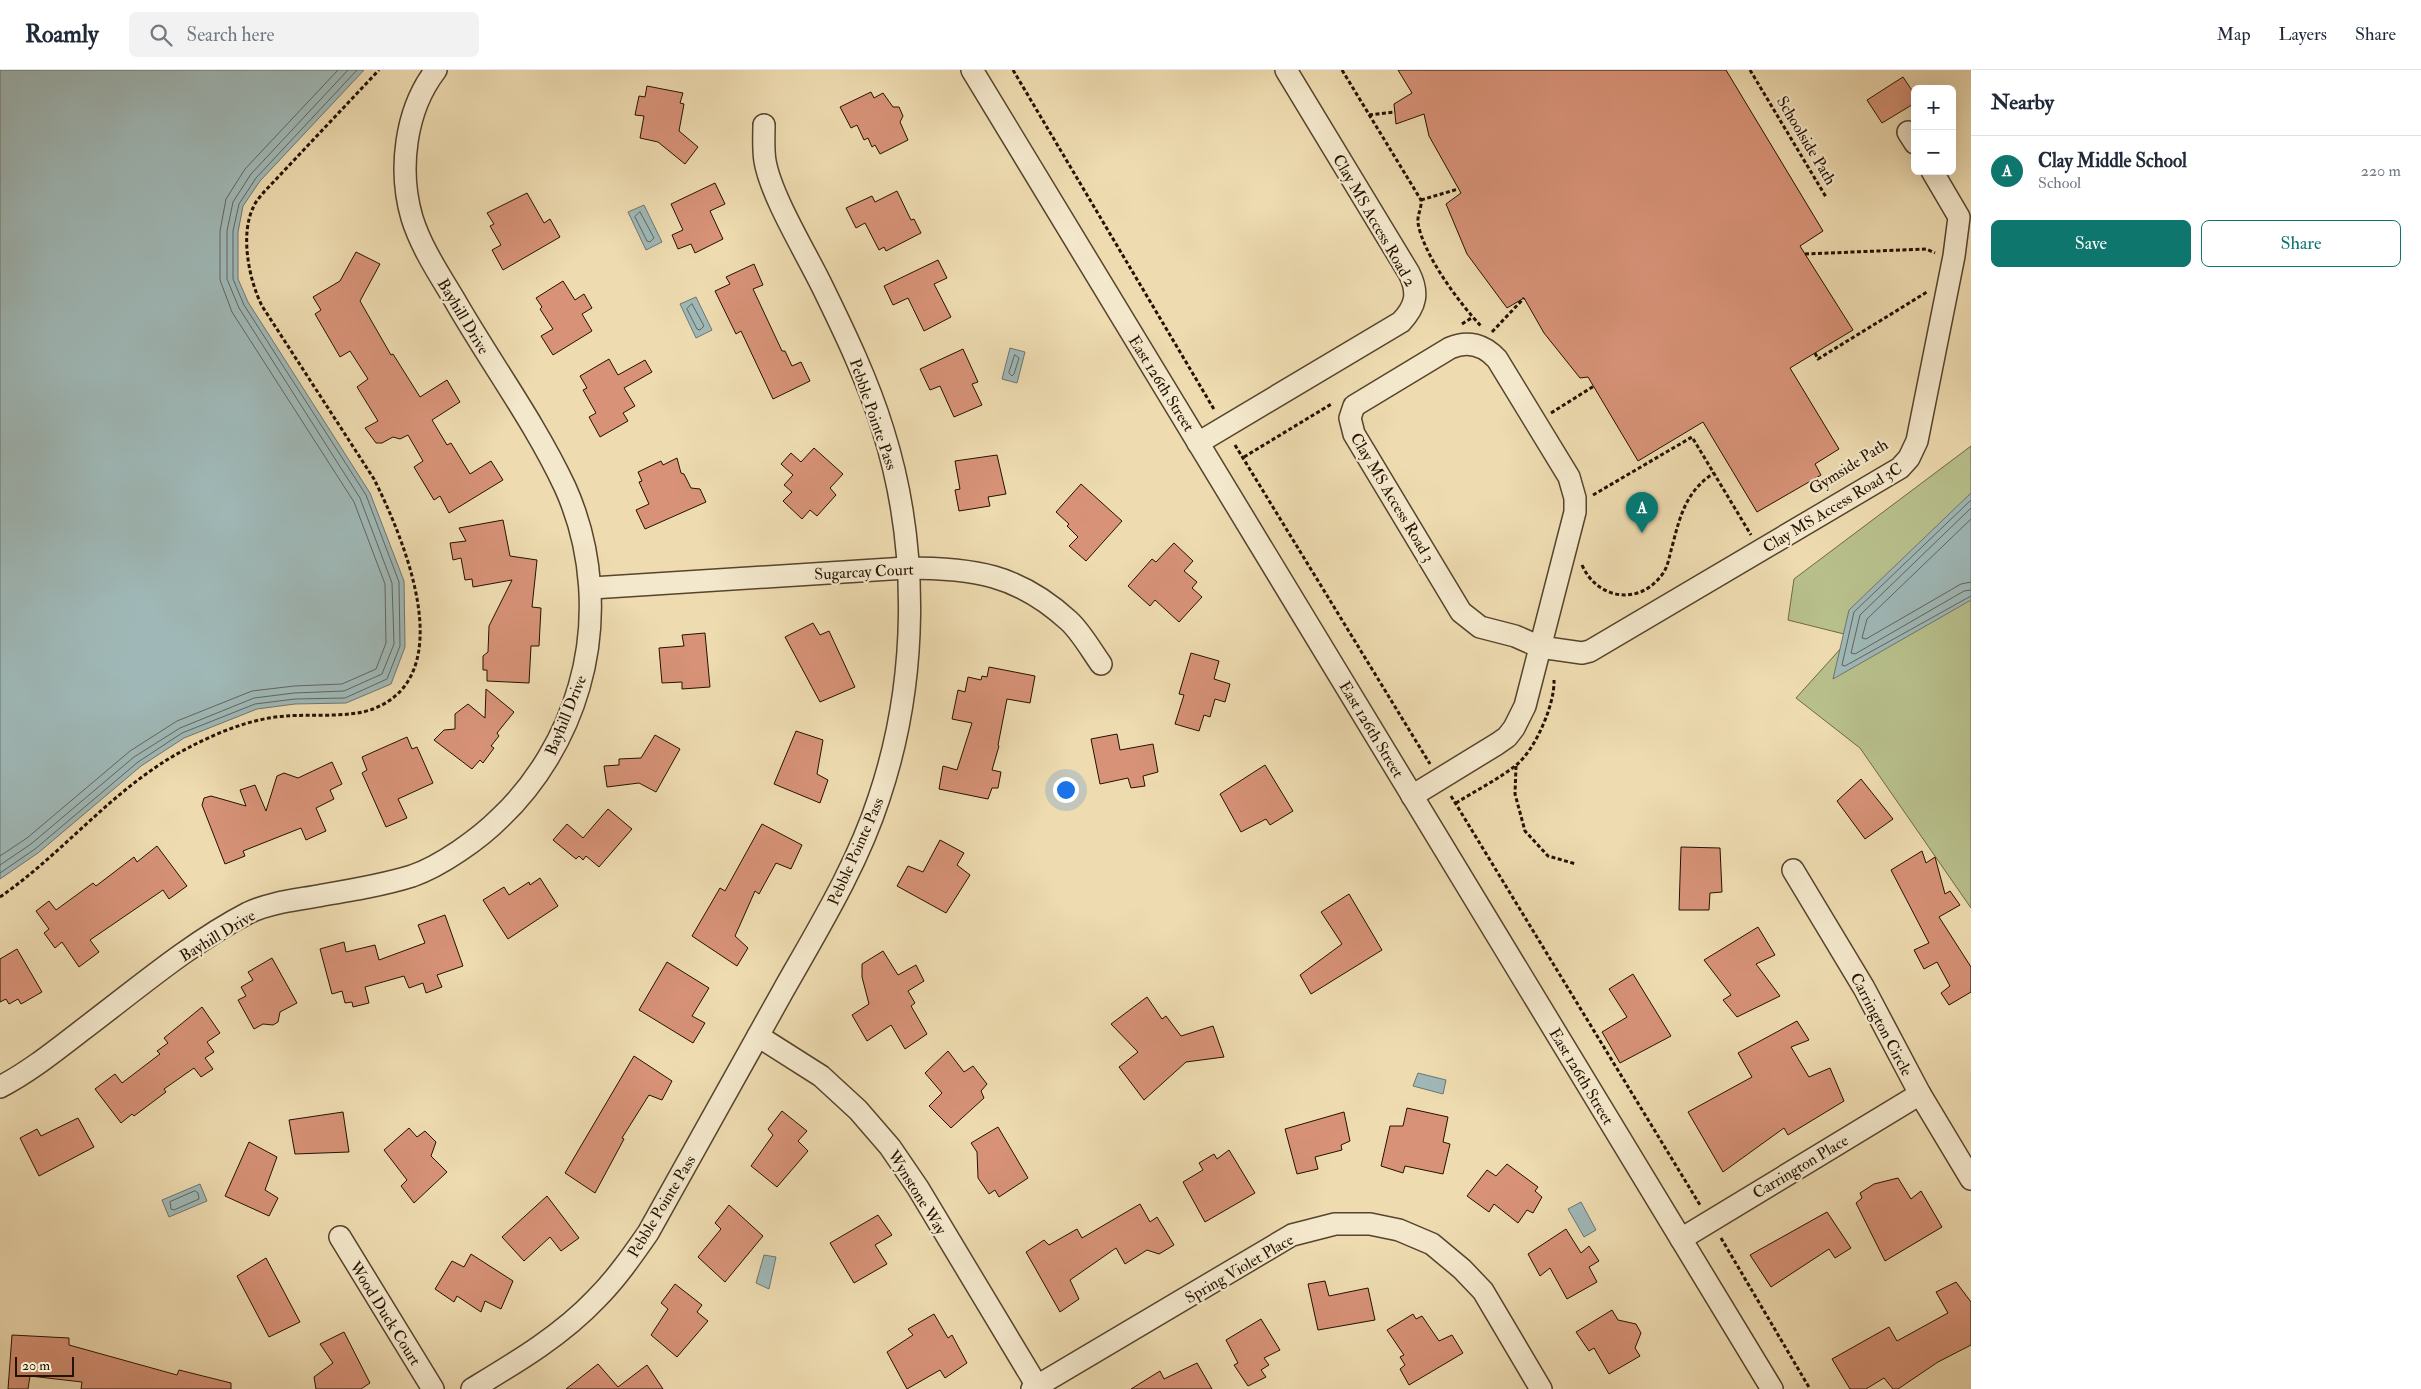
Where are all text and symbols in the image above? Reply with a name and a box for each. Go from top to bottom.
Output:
search box [129,12,479,57]
text: Roamly [25,19,99,50]
icon: search [147,21,175,49]
text: Search here [187,23,274,47]
text: Map [2217,23,2251,46]
text: Layers [2279,23,2327,46]
text: Share [2355,23,2396,46]
map controls [1911,85,1956,175]
button: + [1911,85,1956,130]
text: Nearby [1991,89,2054,116]
street label: Schoolside Path [1772,93,1841,189]
button: − [1911,130,1956,175]
text: Clay Middle School [2038,149,2187,173]
street label: Clay MS Access Road 2 [1328,151,1420,290]
text: A [2002,161,2012,181]
text: 220 m [2361,161,2401,181]
text: School [2038,173,2081,193]
button: Save [1991,220,2191,267]
button: Share [2201,220,2401,267]
street label: Bayhill Drive [433,275,494,358]
street label: East 126th Street [1124,332,1199,435]
street label: Pebble Pointe Pass [845,356,901,472]
street label: Clay MS Access Road 3 [1346,429,1439,566]
street label: Gymside Path [1805,434,1892,499]
street label: Clay MS Access Road 3C [1759,458,1906,557]
pin: A [1626,492,1658,533]
street label: Sugarcay Court [814,559,914,585]
street label: Bayhill Drive [541,672,591,758]
street label: East 126th Street [1334,677,1408,782]
your location [1053,777,1079,803]
street label: Pebble Pointe Pass [823,794,889,908]
street label: Bayhill Drive [176,905,259,966]
street label: Carrington Circle [1846,969,1917,1080]
street label: East 126th Street [1544,1024,1618,1129]
street label: Carrington Place [1749,1130,1852,1203]
street label: Wynstone Way [883,1146,952,1239]
street label: Pebble Pointe Pass [623,1152,700,1261]
street label: Spring Violet Place [1182,1230,1298,1309]
street label: Wood Duck Court [345,1257,425,1369]
scale bar [15,1354,74,1377]
text: 20 m [22,1357,50,1374]

